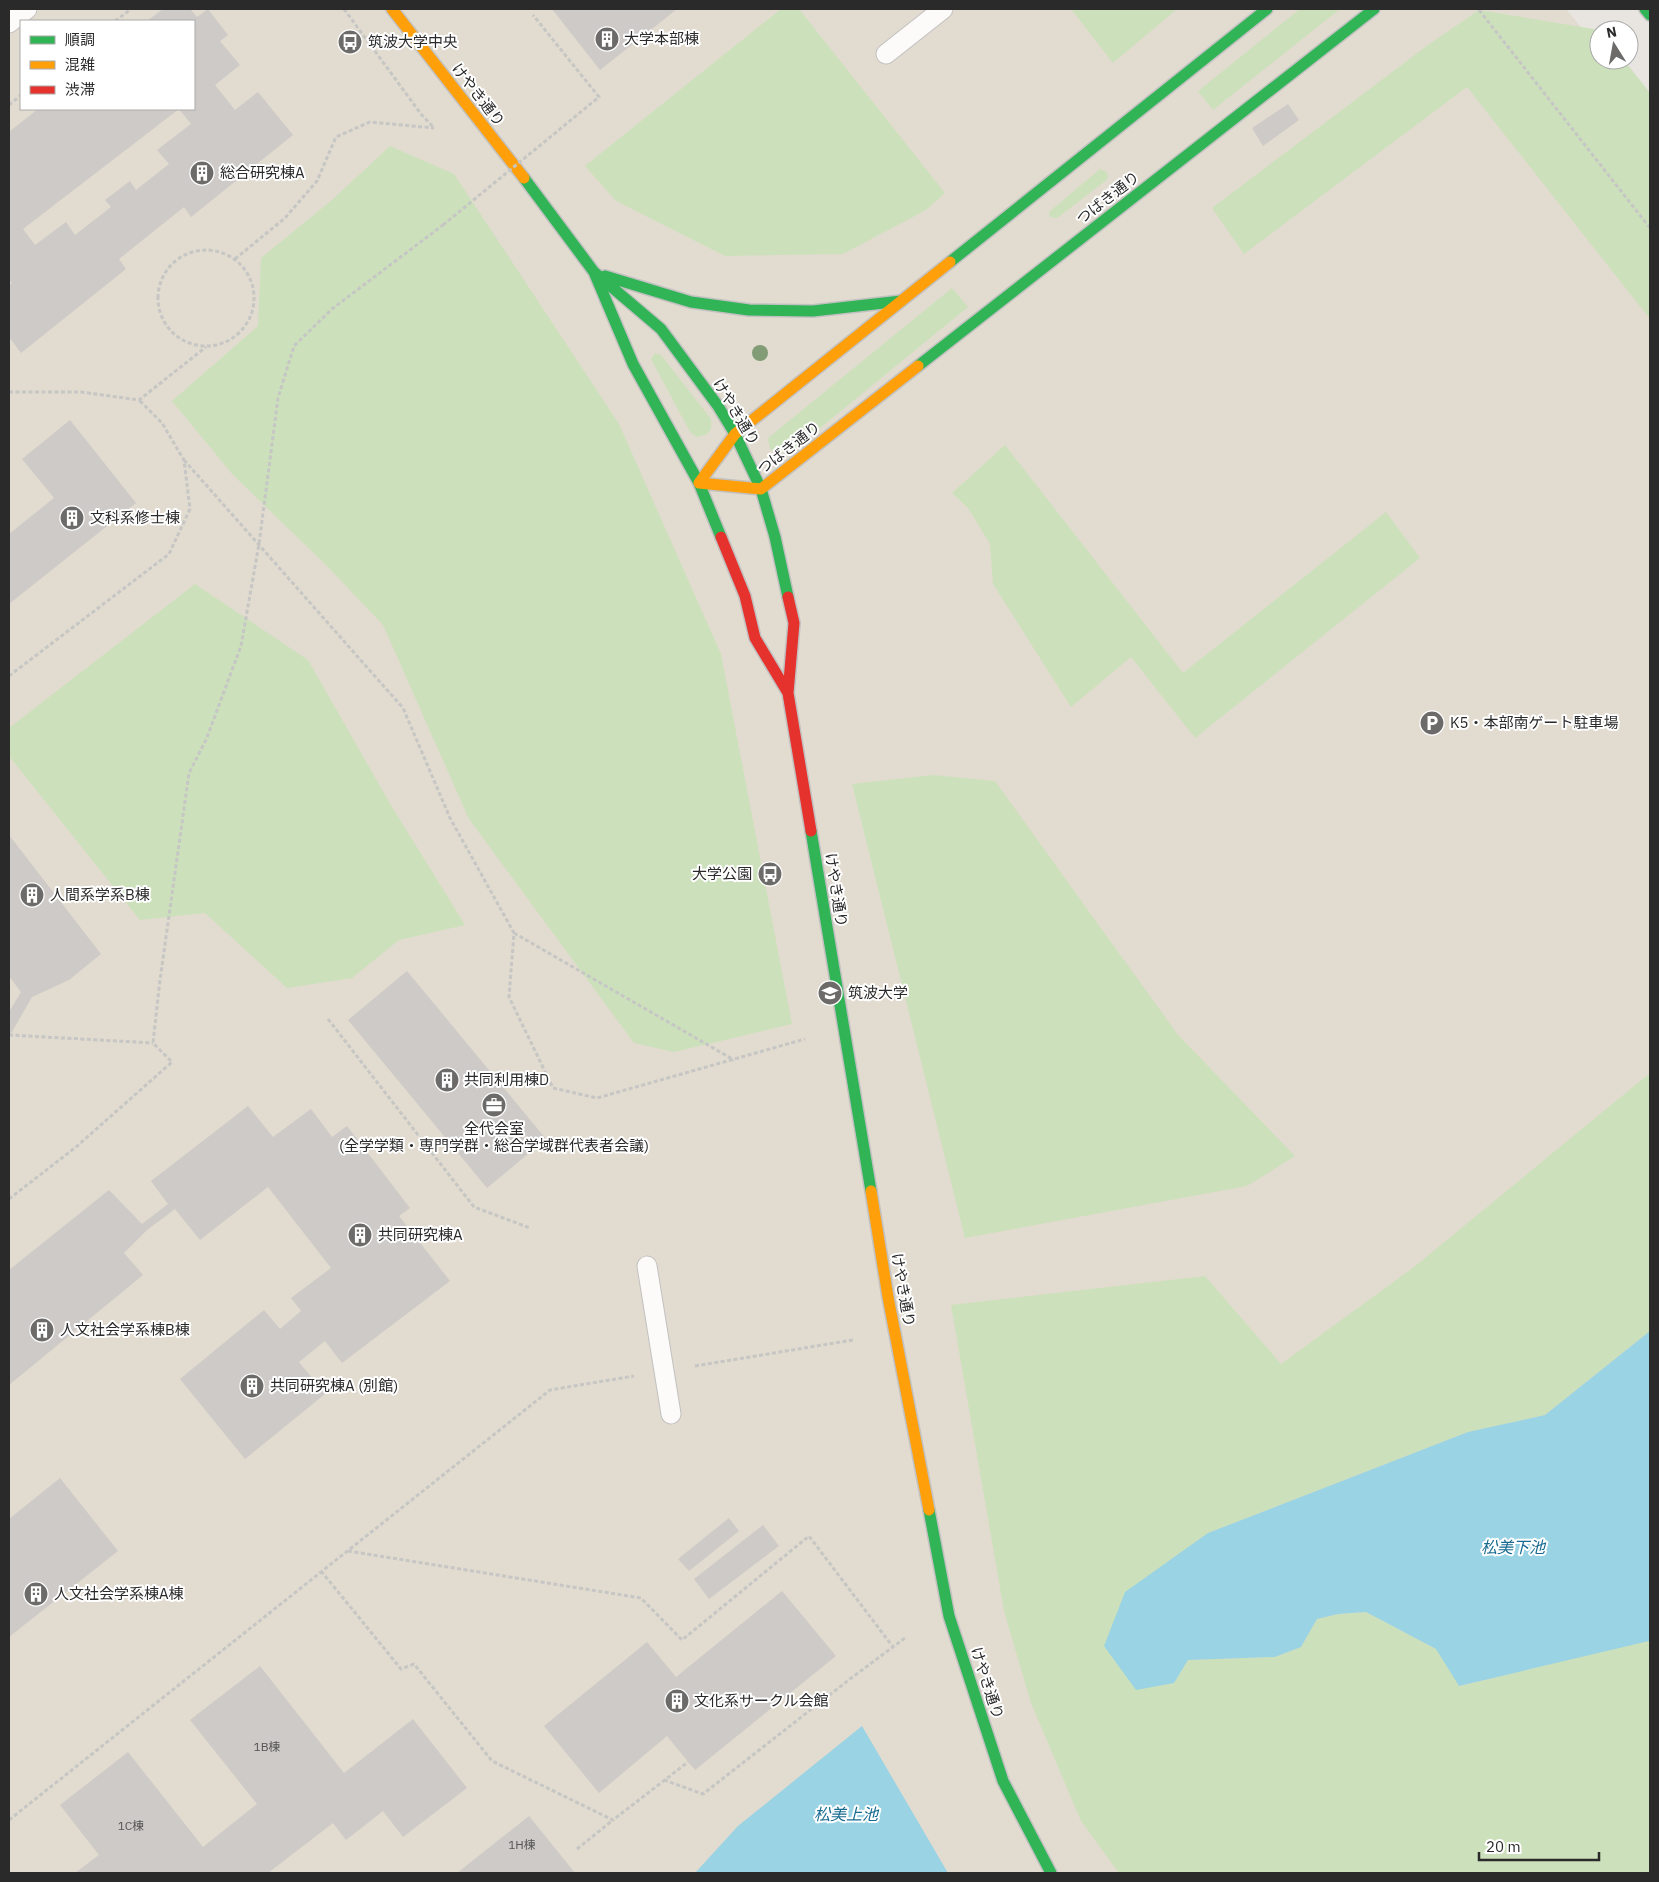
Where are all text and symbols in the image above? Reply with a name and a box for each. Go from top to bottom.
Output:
legend [20,20,195,110]
north arrow [1589,20,1639,70]
text: N [1605,22,1618,42]
building icon: 大学本部棟 [594,26,620,52]
bus stop icon: 筑波大学中央 [337,29,363,55]
place label: 大学本部棟 [624,29,699,48]
text: 順調 [65,30,95,49]
place label: 筑波大学中央 [368,32,458,51]
text: 混雑 [65,55,95,74]
street label: けやき通り [448,59,509,130]
text: 渋滞 [65,80,95,99]
building icon: 総合研究棟A [189,160,215,186]
place label: 総合研究棟A [220,163,305,182]
street label: つばき通り [1072,167,1143,228]
street label: けやき通り [709,375,764,449]
street label: つばき通り [753,417,824,478]
building icon: 文科系修士棟 [59,505,85,531]
place label: 文科系修士棟 [90,508,180,527]
parking icon: K5・本部南ゲート駐車場 [1419,710,1445,736]
place label: K5・本部南ゲート駐車場 [1450,713,1619,732]
street label: けやき通り [821,851,852,928]
bus stop icon: 大学公園 [757,861,783,887]
place label: 大学公園 [692,864,752,883]
building icon: 人間系学系B棟 [19,882,45,908]
place label: 人間系学系B棟 [50,885,150,904]
school or university icon: 筑波大学 [817,980,843,1006]
place label: 筑波大学 [848,983,908,1002]
building icon: 共同利用棟D [434,1067,460,1093]
place label: 共同利用棟D [464,1070,549,1089]
office icon: 全代会室 (全学学類・専門学群・総合学域群代表者会議) [481,1092,507,1118]
place label: 全代会室 (全学学類・専門学群・総合学域群代表者会議) [339,1119,649,1155]
building icon: 共同研究棟A [347,1222,373,1248]
place label: 共同研究棟A [378,1225,463,1244]
street label: けやき通り [888,1251,919,1329]
building icon: 人文社会学系棟B棟 [29,1317,55,1343]
place label: 人文社会学系棟B棟 [60,1320,190,1339]
building icon: 共同研究棟A (別館) [239,1373,265,1399]
place label: 共同研究棟A (別館) [270,1376,398,1395]
water label: 松美下池 [1481,1537,1547,1557]
building icon: 人文社会学系棟A棟 [23,1581,49,1607]
place label: 人文社会学系棟A棟 [54,1584,184,1603]
street label: けやき通り [967,1644,1008,1721]
building icon: 文化系サークル会館 [664,1688,690,1714]
place label: 文化系サークル会館 [694,1691,829,1710]
house number: 1B棟 [253,1739,281,1754]
water label: 松美上池 [814,1804,880,1824]
house number: 1C棟 [118,1818,144,1833]
scale bar [1479,1830,1599,1862]
house number: 1H棟 [508,1837,536,1852]
text: 20 m [1486,1837,1521,1856]

